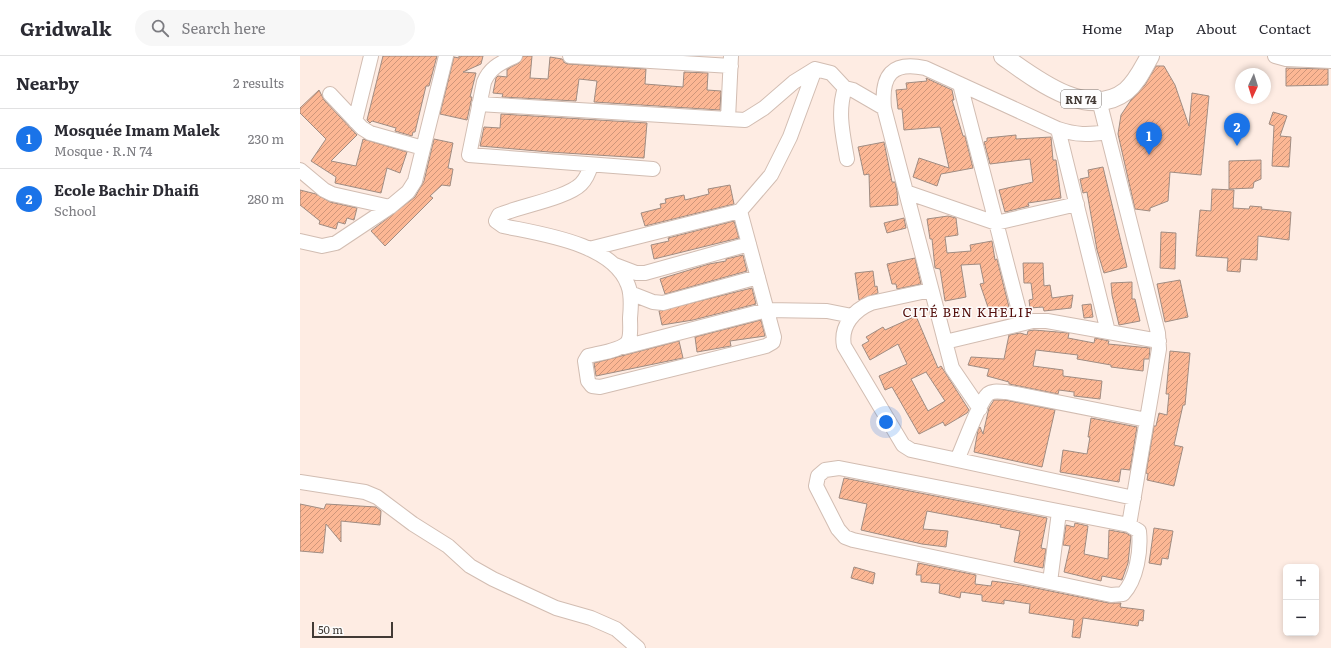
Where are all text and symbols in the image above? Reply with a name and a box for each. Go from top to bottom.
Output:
search box [135,10,415,46]
text: Gridwalk [20,14,111,42]
text: Search here [181,16,266,39]
icon: search [149,17,171,39]
text: Home [1082,18,1122,38]
text: Map [1144,18,1174,38]
text: About [1196,18,1237,38]
text: Contact [1259,18,1311,38]
north arrow [1235,68,1271,104]
text: Nearby [16,70,79,95]
text: 2 results [233,73,284,92]
road number: RN 74 [1061,90,1101,108]
pin: 2 [1224,113,1250,146]
text: Mosquée Imam Malek [54,118,220,141]
pin: 1 [1136,122,1162,155]
text: 1 [26,129,32,148]
text: 230 m [248,129,284,148]
text: Mosque · R.N 74 [54,141,152,160]
text: Ecole Bachir Dhaifi [54,178,199,201]
text: 2 [26,189,32,208]
text: 280 m [248,189,284,208]
text: School [54,201,96,220]
district label: CITÉ BEN KHELIF [903,302,1033,321]
your location [876,412,896,432]
map controls [1283,564,1319,636]
button: + [1283,564,1319,600]
button: − [1283,600,1319,636]
scale bar [312,620,393,639]
text: 50 m [318,621,343,637]

